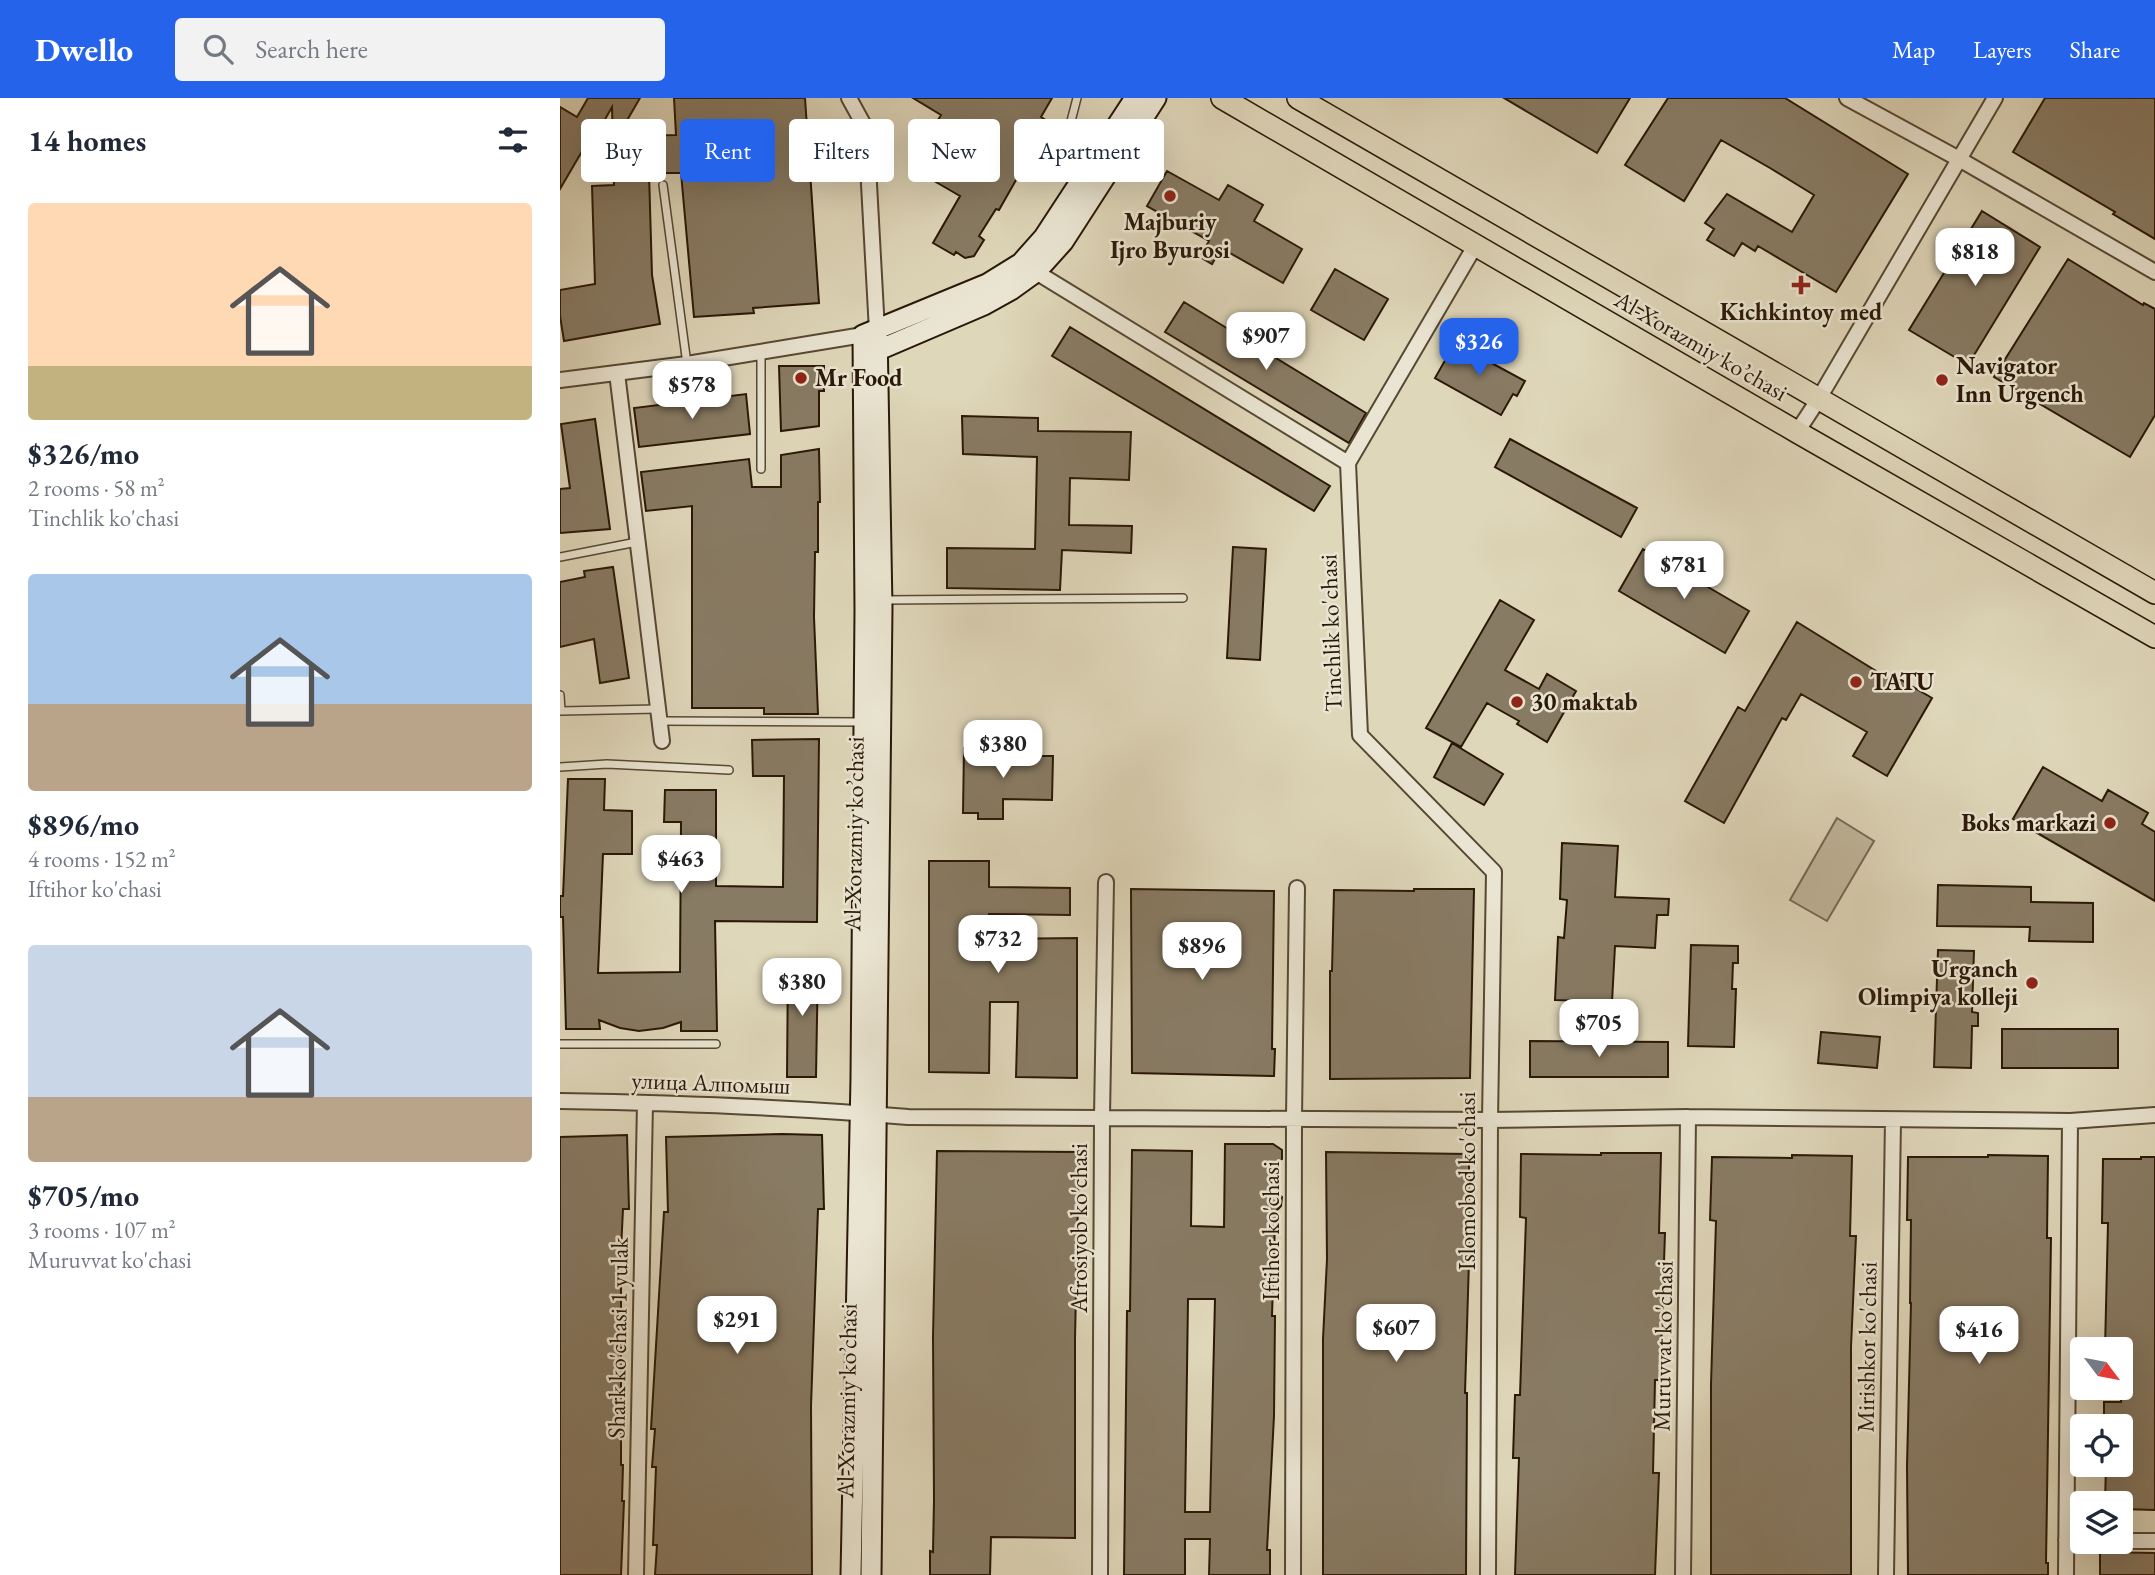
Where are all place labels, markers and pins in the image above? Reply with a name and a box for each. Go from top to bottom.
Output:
marker: Majburiy Ijro Byurosi [1162,188,1178,204]
place label: Majburiy Ijro Byurosi [1110,206,1230,266]
pin: $818 [1934,228,2016,288]
marker: Kichkintoy med [1791,275,1811,295]
place label: Kichkintoy med [1720,296,1883,328]
pin: $907 [1225,313,1307,372]
pin: $326 [1438,318,1520,378]
place label: Navigator Inn Urgench [1956,350,2084,410]
pin: $578 [651,362,733,421]
place label: Mr Food [815,362,903,393]
marker: Mr Food [793,370,809,386]
marker: Navigator Inn Urgench [1934,372,1950,388]
pin: $781 [1643,542,1725,601]
place label: TATU [1870,666,1934,697]
marker: TATU [1848,674,1864,690]
place label: 30 maktab [1531,686,1638,717]
marker: 30 maktab [1509,694,1525,710]
pin: $380 [962,720,1044,780]
place label: Boks markazi [1961,807,2096,838]
marker: Boks markazi [2102,815,2118,831]
pin: $463 [640,836,722,895]
pin: $732 [957,916,1039,975]
pin: $896 [1161,922,1243,982]
place label: Urganch Olimpiya kolleji [1858,953,2019,1013]
pin: $380 [761,958,843,1018]
marker: Urganch Olimpiya kolleji [2024,975,2040,991]
pin: $705 [1558,1000,1640,1059]
pin: $291 [696,1296,778,1356]
pin: $607 [1355,1304,1437,1364]
pin: $416 [1938,1306,2020,1366]

